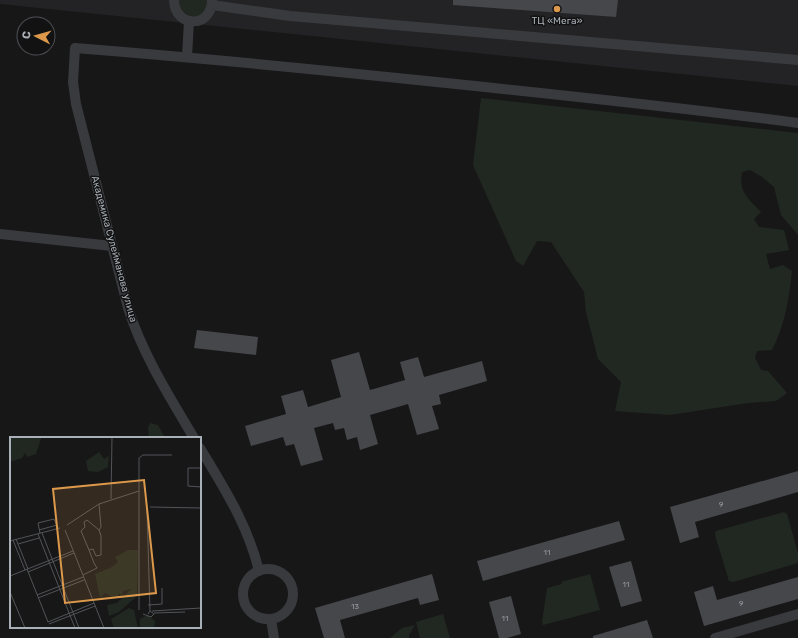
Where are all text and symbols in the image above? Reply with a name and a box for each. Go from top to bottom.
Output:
marker: ТЦ «Мега» [552,4,562,14]
place label: ТЦ «Мега» [531,15,583,27]
north arrow [16,16,56,56]
text: С [20,30,33,40]
street label: Академика Сулейманова улица [89,174,139,324]
inset map [10,437,201,628]
house number: 9 [719,500,724,509]
house number: 11 [544,548,550,557]
house number: 11 [623,580,629,589]
house number: 9 [739,599,744,608]
house number: 13 [351,602,359,611]
house number: 11 [502,614,508,623]

